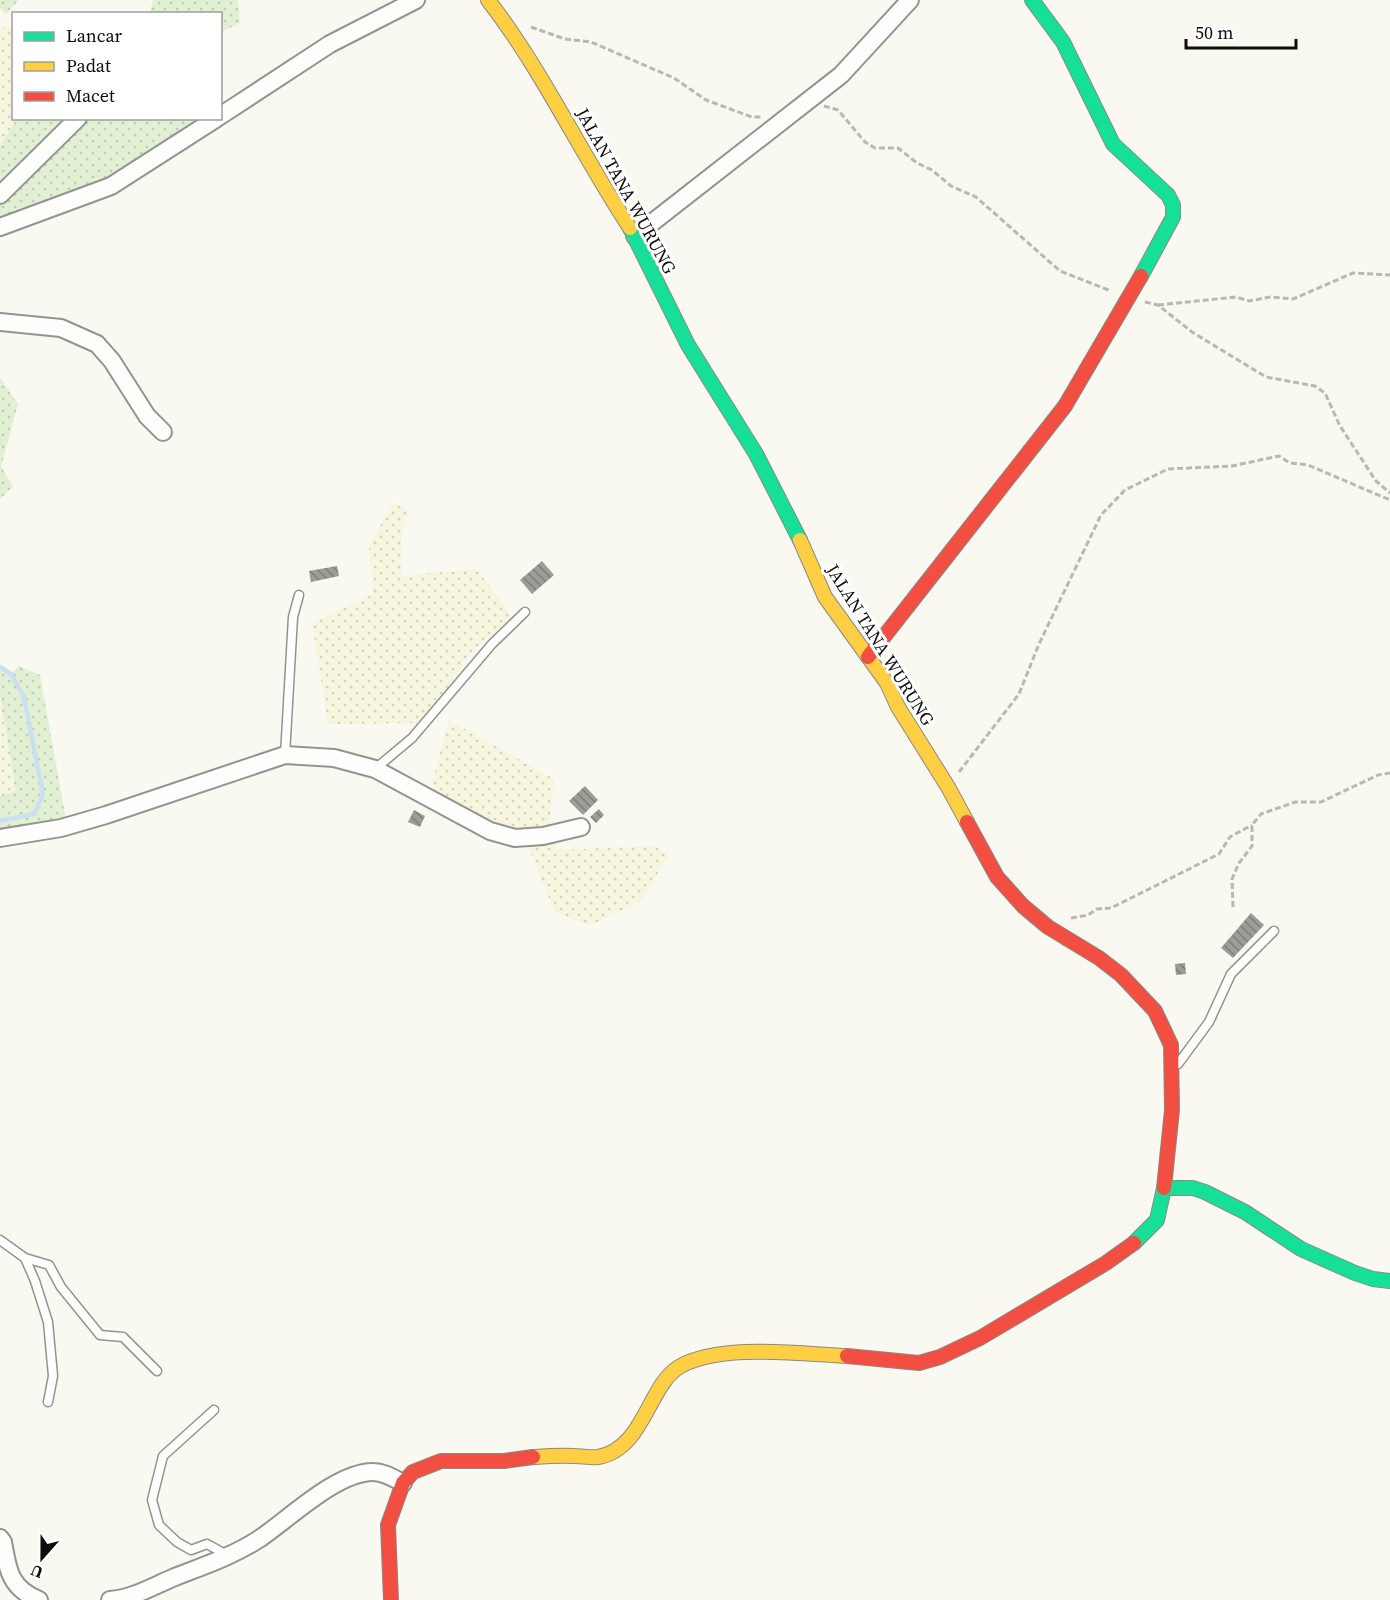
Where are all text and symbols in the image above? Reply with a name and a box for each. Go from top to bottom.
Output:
legend [12,12,222,120]
scale bar [1186,12,1296,50]
text: 50 m [1195,20,1233,45]
text: Lancar [66,23,123,48]
text: Padat [66,53,111,78]
text: Macet [66,83,115,108]
street label: JALAN TANA WURUNG [570,103,682,278]
street label: JALAN TANA WURUNG [820,558,940,730]
north arrow [12,1528,72,1588]
text: U [27,1560,46,1584]

